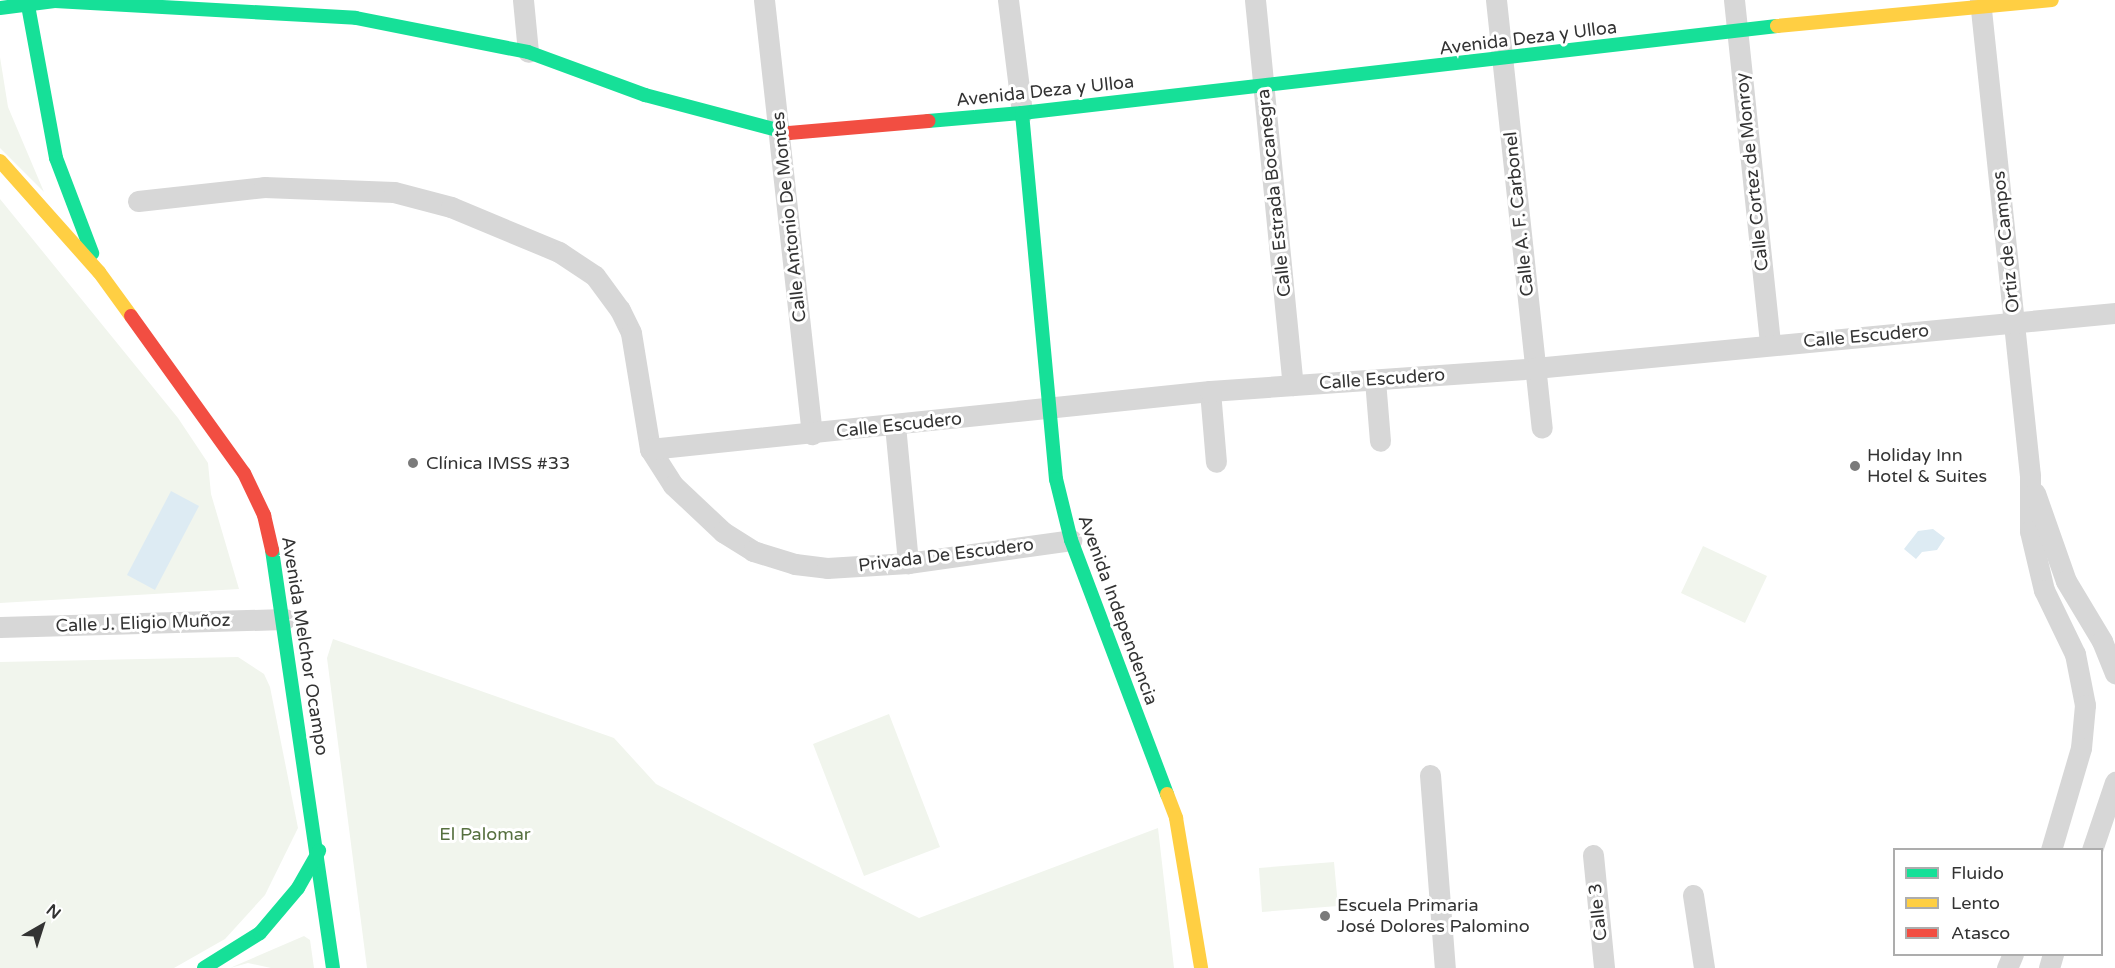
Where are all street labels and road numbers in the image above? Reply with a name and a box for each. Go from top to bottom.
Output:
street label: Avenida Deza y Ulloa [1438,16,1618,60]
street label: Avenida Deza y Ulloa [955,71,1135,111]
street label: Calle Cortez de Monroy [1731,72,1773,272]
street label: Calle Estrada Bocanegra [1252,88,1296,298]
street label: Calle Antonio De Montes [767,111,811,323]
street label: Calle A. F. Carbonel [1500,130,1538,298]
street label: Ortiz de Campos [1988,170,2024,314]
street label: Calle Escudero [1802,320,1930,352]
street label: Calle Escudero [1318,364,1446,394]
street label: Calle Escudero [835,408,963,442]
street label: Avenida Independencia [1074,512,1162,708]
street label: Privada De Escudero [857,534,1035,576]
street label: Avenida Melchor Ocampo [277,535,333,757]
street label: Calle J. Eligio Muñoz [55,609,231,637]
street label: Calle 3 [1584,882,1612,942]

